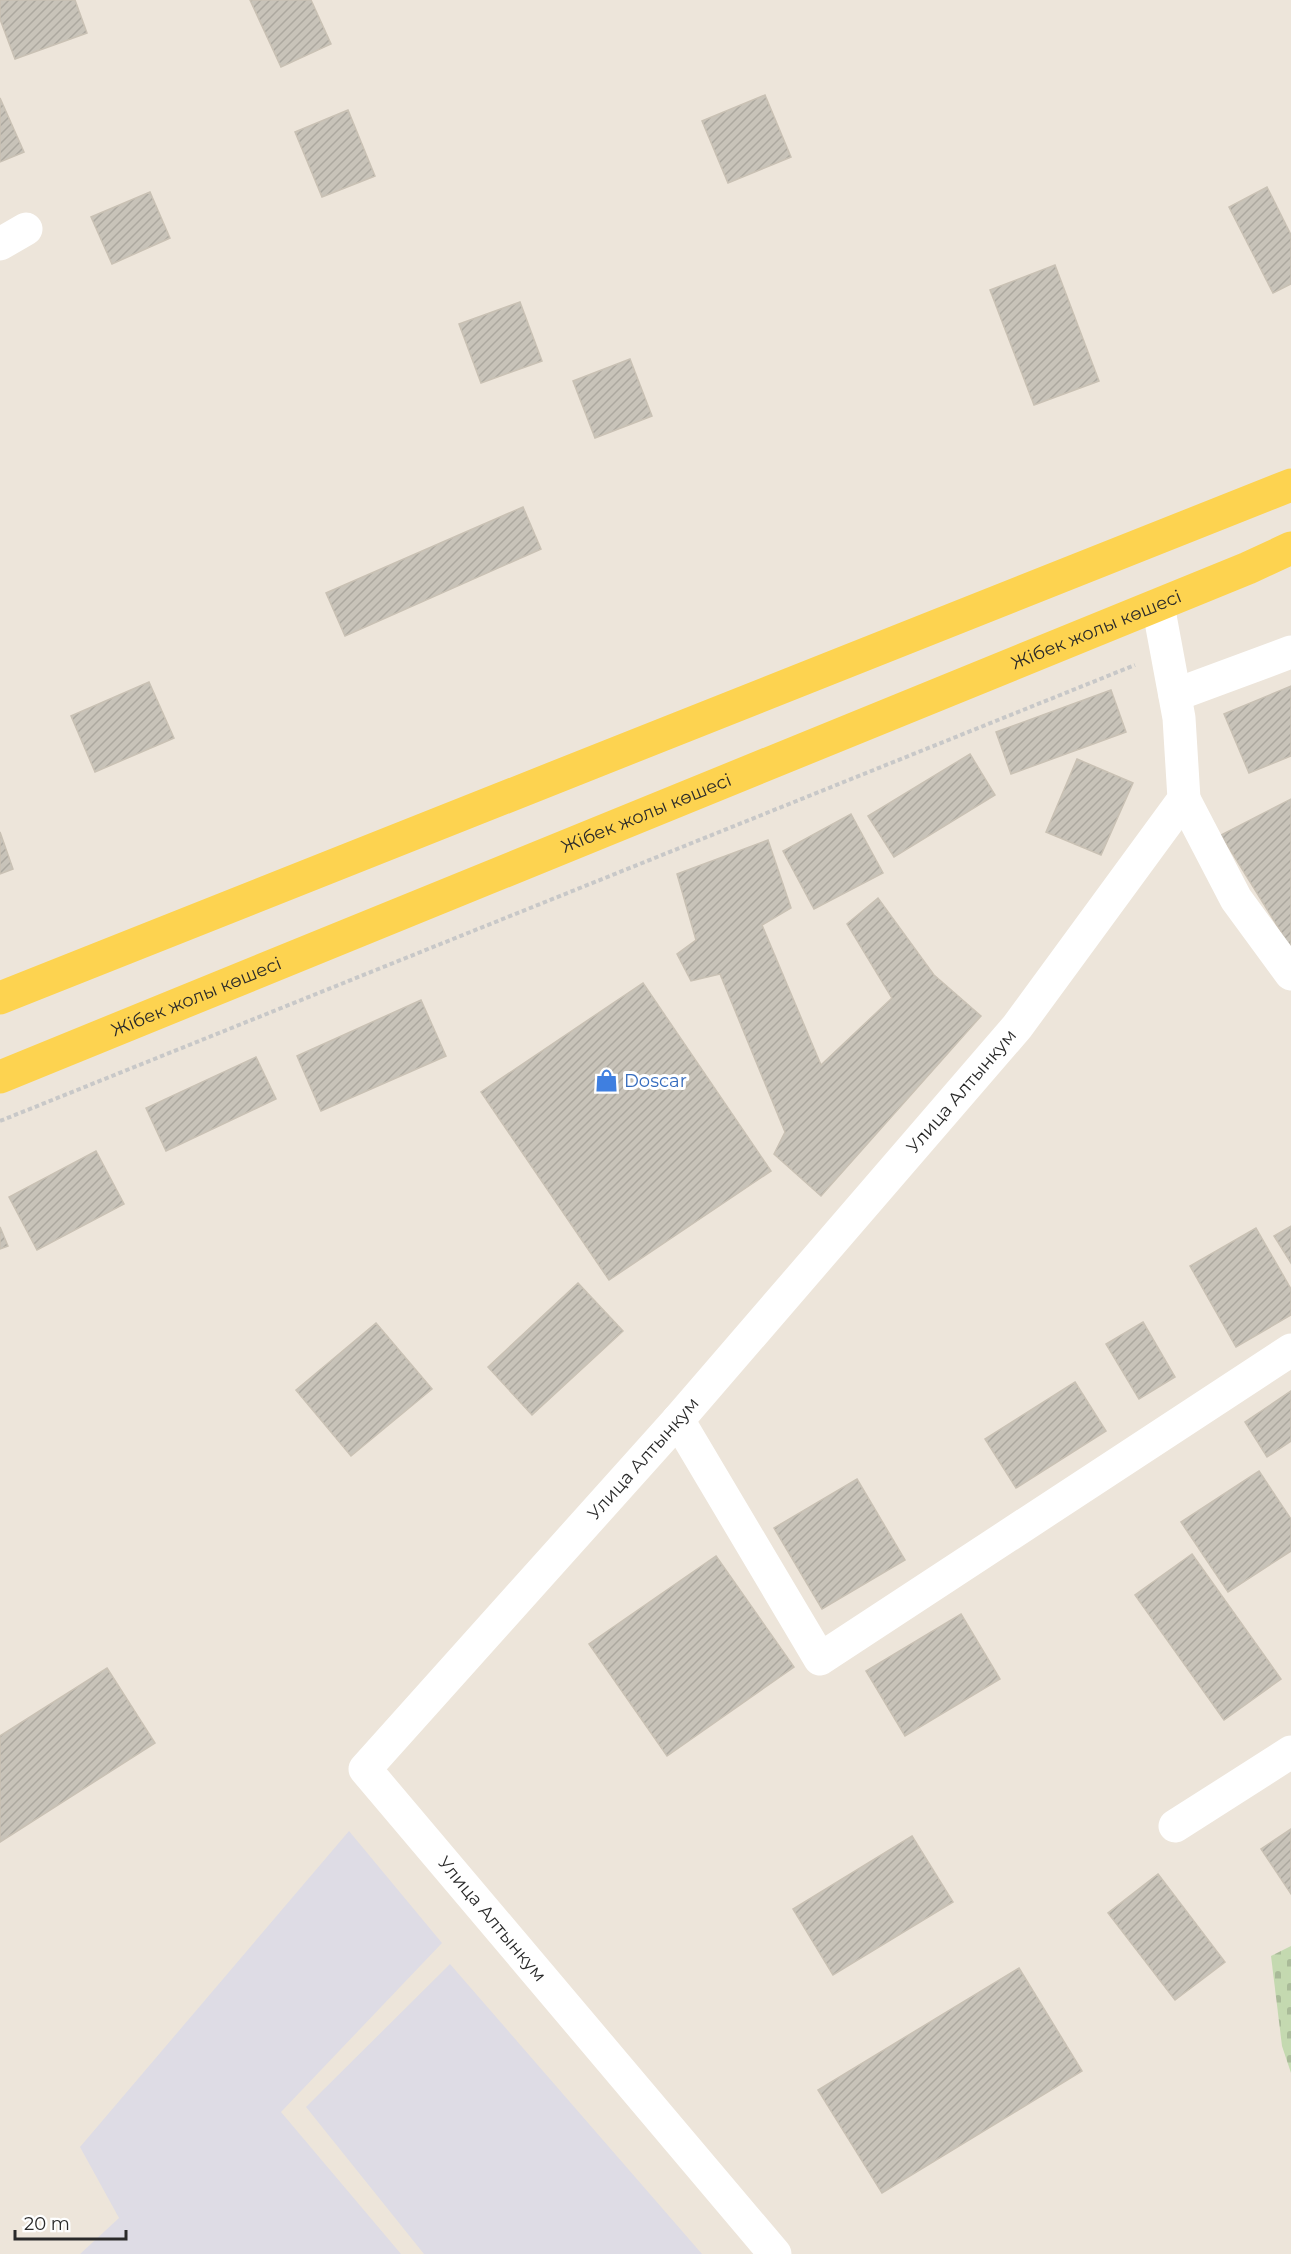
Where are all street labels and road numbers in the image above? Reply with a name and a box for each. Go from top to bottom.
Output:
street label: Жібек жолы көшесі [1008,585,1185,674]
street label: Жібек жолы көшесі [558,769,735,858]
street label: Жібек жолы көшесі [108,952,285,1041]
street label: Улица Алтынкум [902,1025,1021,1158]
street label: Улица Алтынкум [583,1393,704,1524]
street label: Улица Алтынкум [433,1852,551,1986]

